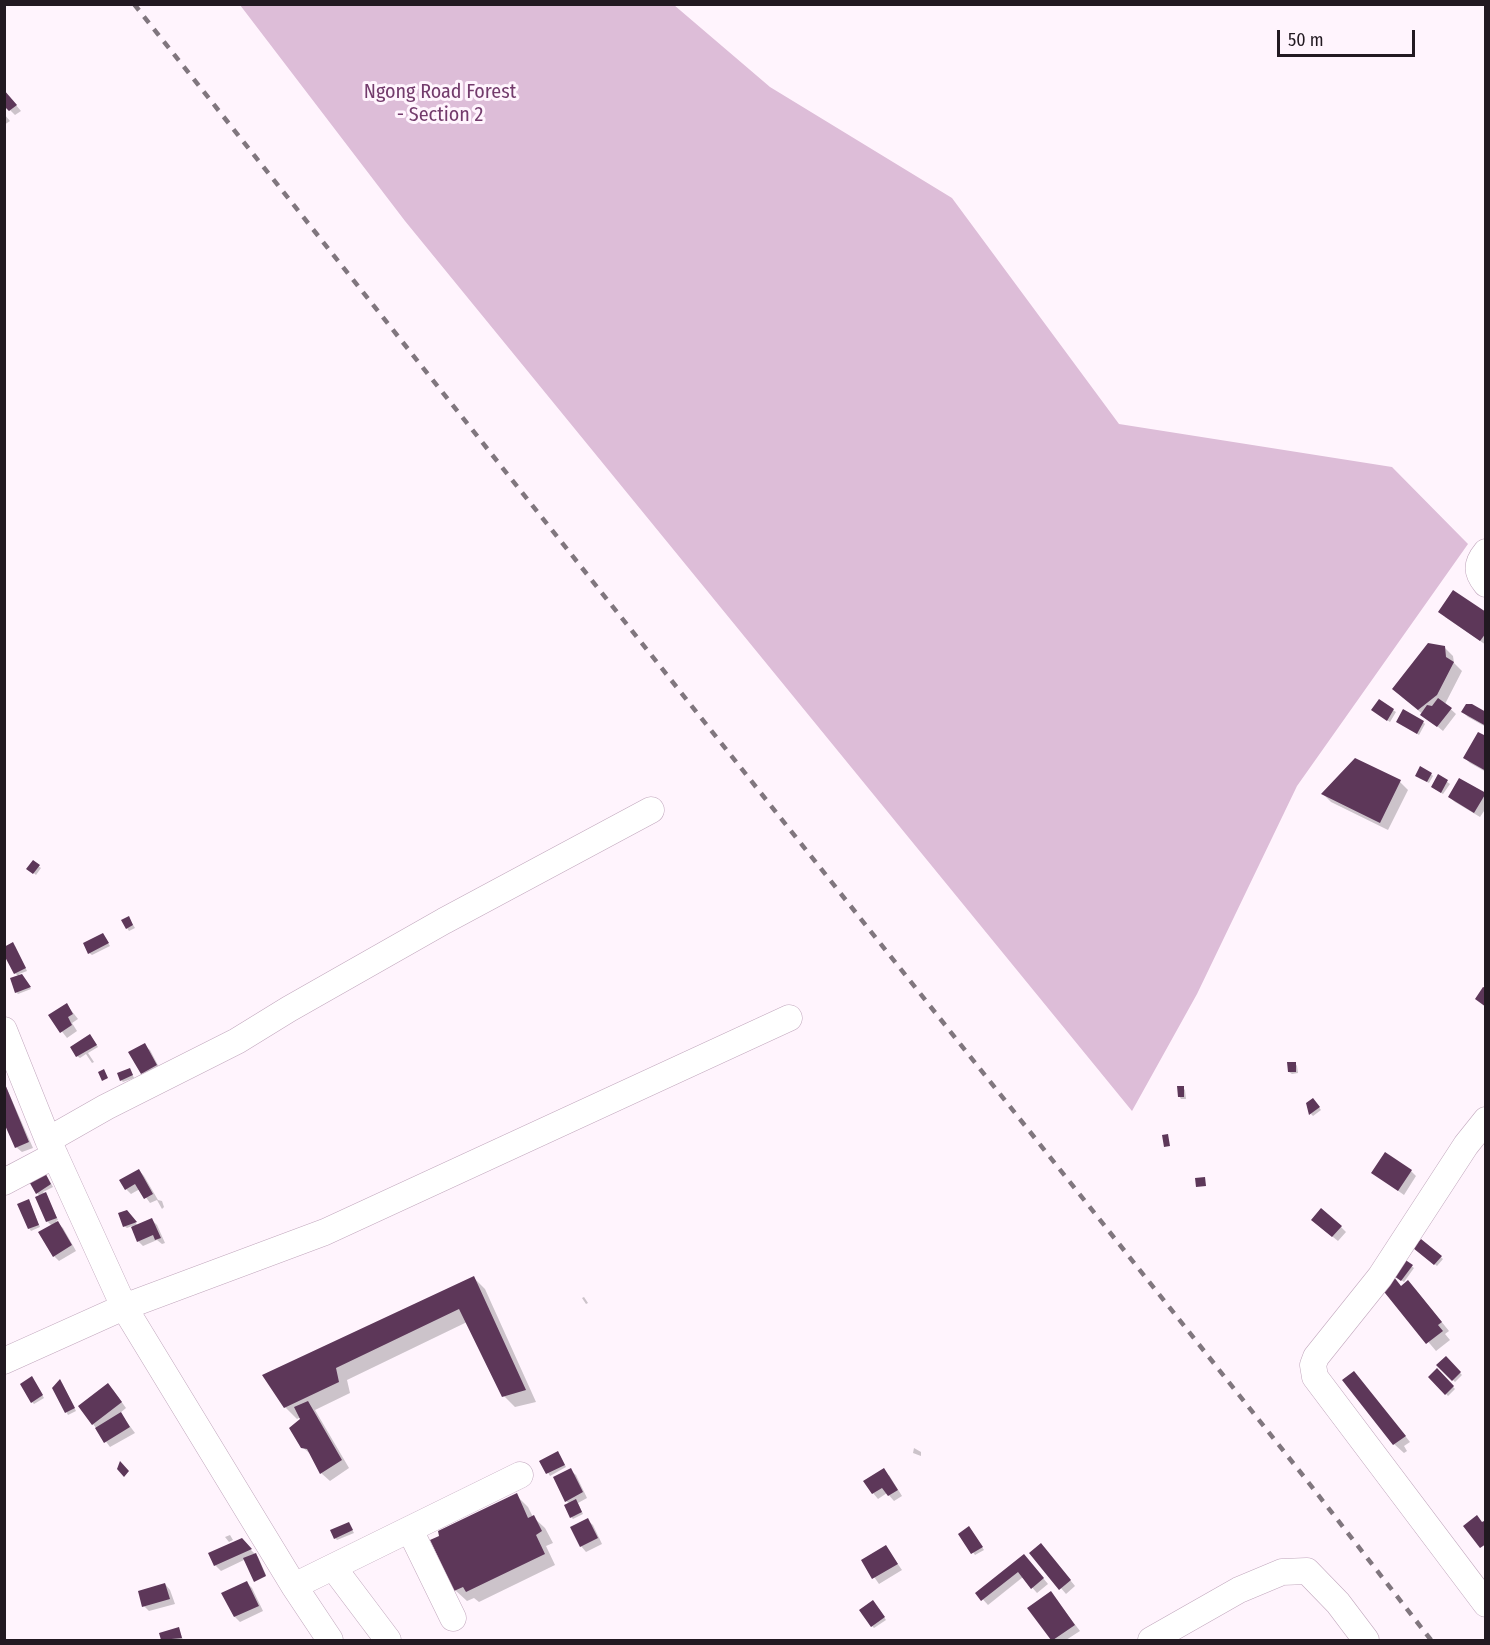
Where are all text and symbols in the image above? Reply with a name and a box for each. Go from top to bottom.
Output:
scale bar [1280,18,1418,56]
text: 50 m [1288,29,1324,51]
park label: Ngong Road Forest - Section 2 [364,80,516,127]

